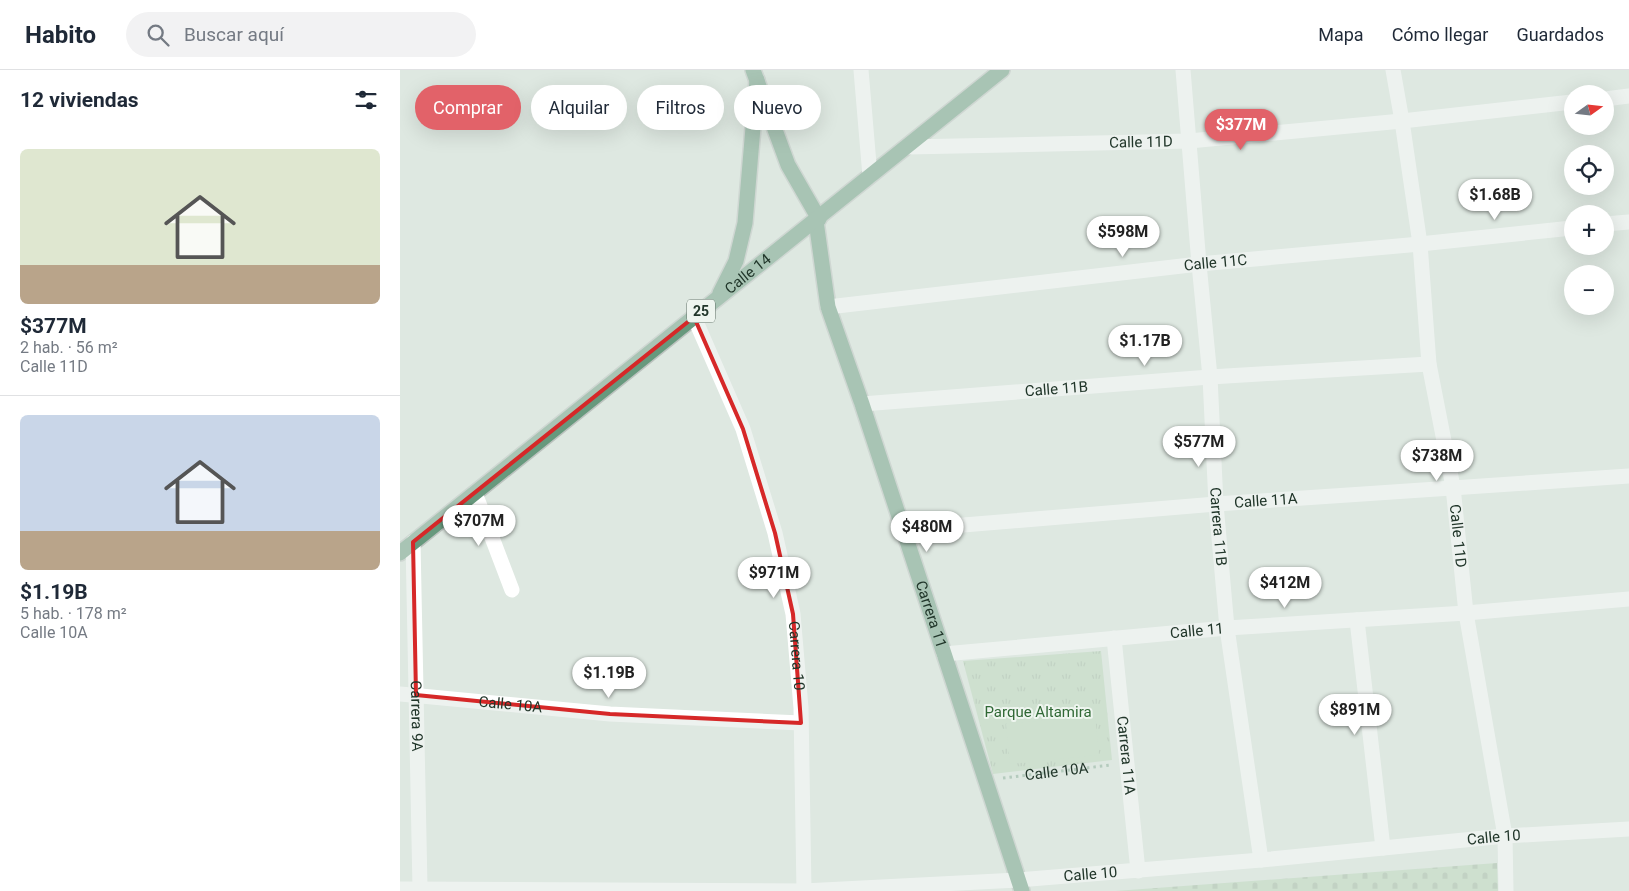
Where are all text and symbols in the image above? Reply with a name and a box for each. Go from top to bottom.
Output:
search box [126,12,476,57]
text: Habito [25,21,96,49]
icon: search [144,21,172,49]
text: Buscar aquí [184,23,284,46]
text: Mapa [1318,24,1364,45]
text: Cómo llegar [1392,24,1488,45]
text: Guardados [1516,24,1604,45]
chip: Comprar [415,85,521,130]
chip: Alquilar [531,85,627,130]
chip: Filtros [637,85,724,130]
chip: Nuevo [734,85,821,130]
north arrow [1564,85,1614,135]
map controls [1564,85,1614,315]
icon: filters [352,86,380,114]
text: 12 viviendas [20,88,139,112]
pin: $377M [1206,108,1276,151]
text: $377M [1216,115,1266,134]
street label: Calle 11D [1109,132,1173,152]
button: locate [1564,145,1614,195]
pin: $1.68B [1454,178,1536,221]
icon: home [155,182,245,272]
text: $1.68B [1469,185,1521,204]
button: + [1564,205,1614,255]
pin: $598M [1088,216,1158,258]
text: $598M [1098,222,1148,241]
street label: Calle 14 [721,250,775,298]
street label: Calle 11C [1183,251,1248,275]
button: − [1564,265,1614,315]
road number: 25 [687,300,715,322]
text: $377M [20,314,87,338]
pin: $1.17B [1104,324,1186,367]
text: $1.17B [1119,331,1171,350]
text: 2 hab. · 56 m² [20,338,118,357]
text: Calle 11D [20,357,88,376]
street label: Calle 11B [1024,377,1089,400]
pin: $577M [1164,426,1234,468]
text: $577M [1174,432,1224,451]
pin: $738M [1402,440,1472,482]
text: $738M [1412,446,1462,465]
icon: home [155,447,245,537]
street label: Carrera 11B [1206,487,1230,567]
street label: Calle 11A [1233,489,1298,512]
street label: Calle 11D [1446,503,1470,569]
pin: $707M [444,504,514,547]
pin: $480M [892,510,962,553]
text: $707M [454,511,504,530]
text: $480M [902,517,952,536]
pin: $971M [739,556,809,599]
text: $971M [749,563,799,582]
pin: $412M [1250,566,1320,609]
text: $412M [1260,573,1310,592]
street label: Carrera 11 [912,578,951,650]
text: $1.19B [20,580,88,604]
text: 5 hab. · 178 m² [20,604,127,623]
street label: Calle 11 [1169,619,1225,642]
street label: Carrera 10 [785,620,808,691]
text: Calle 10A [20,623,88,642]
pin: $1.19B [568,656,650,699]
text: $1.19B [583,663,635,682]
street label: Carrera 9A [407,680,426,752]
street label: Calle 10A [478,693,543,717]
pin: $891M [1320,694,1390,736]
text: $891M [1330,700,1380,719]
park label: Parque Altamira [984,703,1092,721]
street label: Carrera 11A [1113,715,1139,796]
street label: Calle 10A [1024,759,1089,784]
street label: Calle 10 [1466,826,1521,849]
street label: Calle 10 [1063,863,1118,885]

